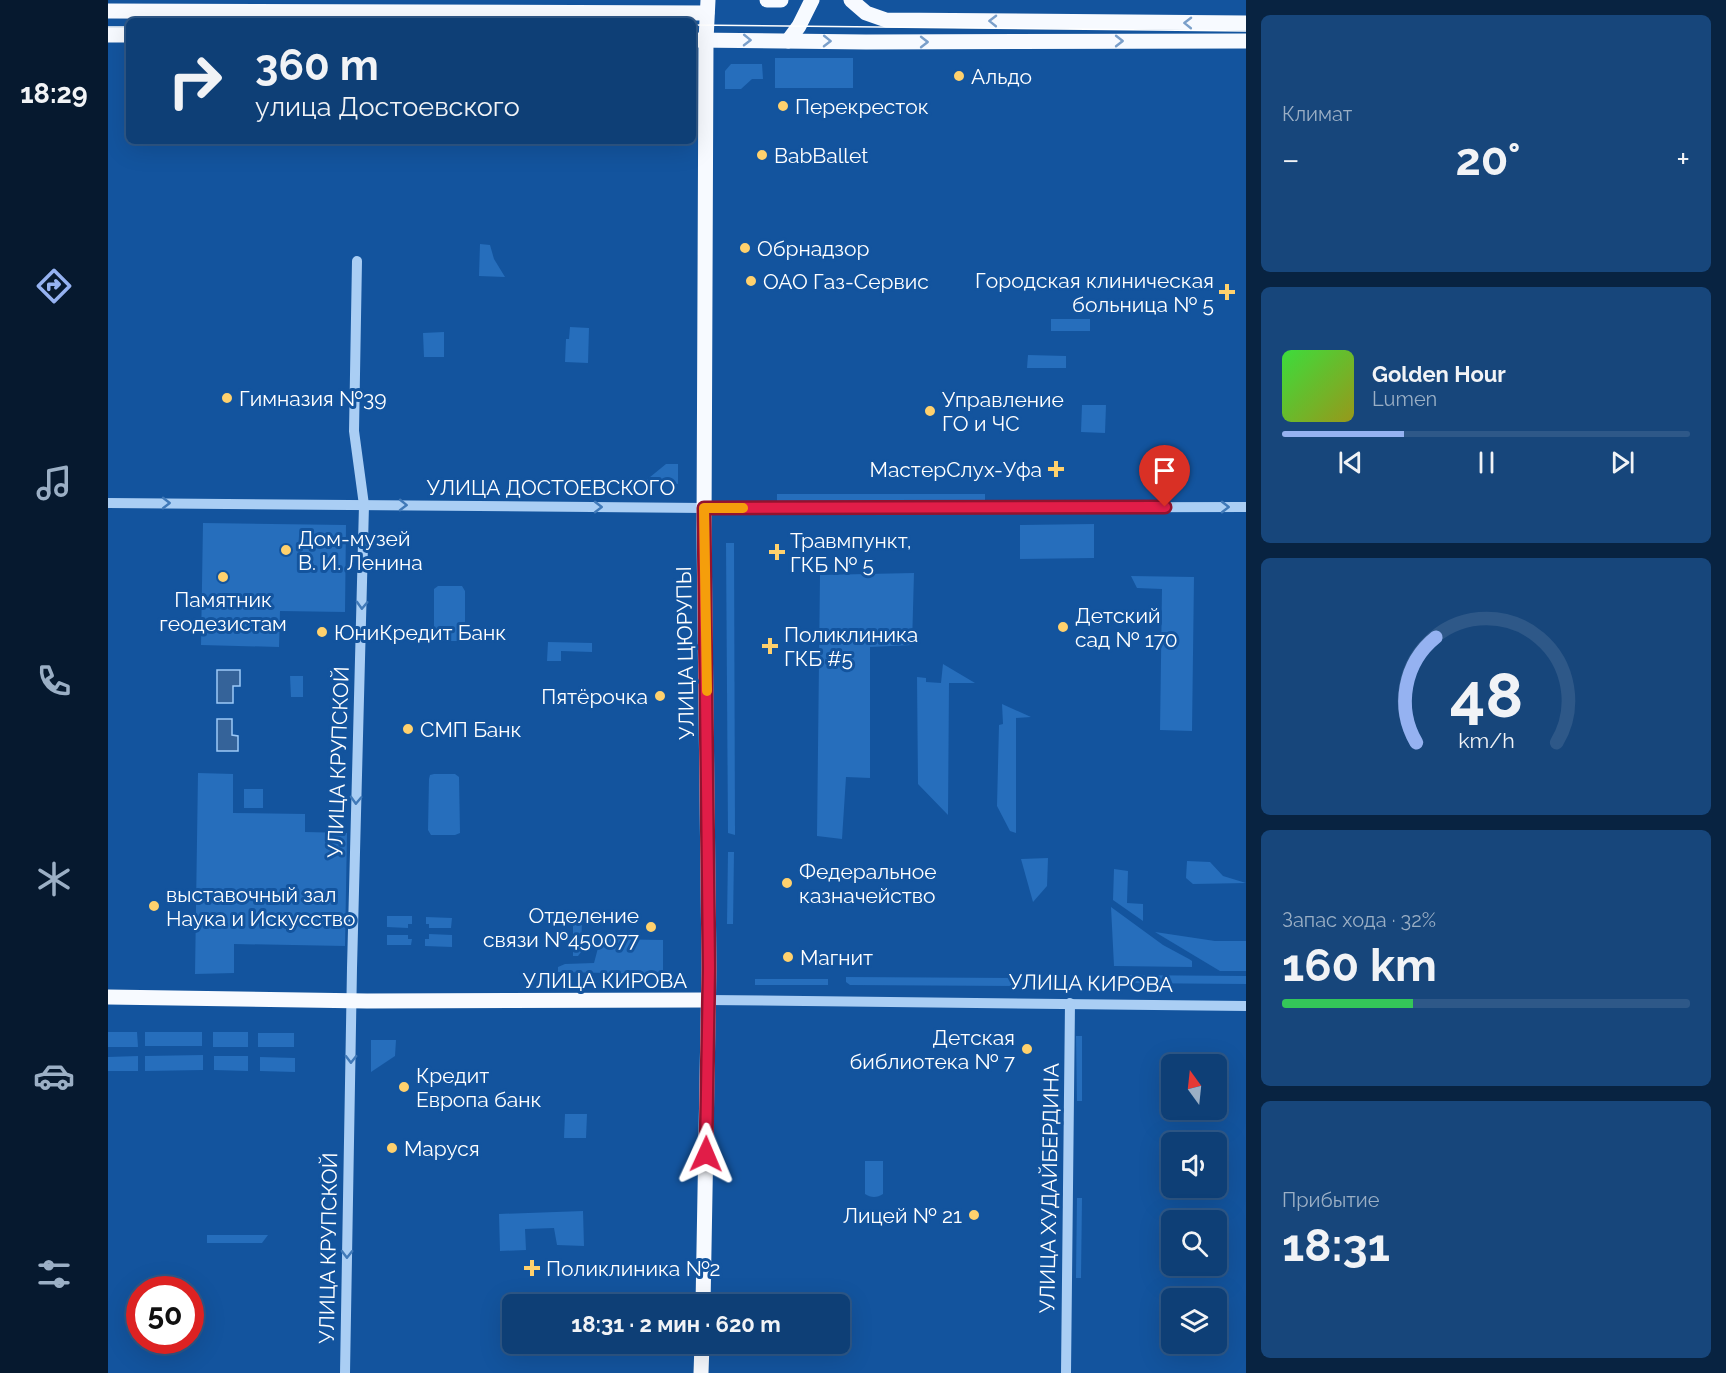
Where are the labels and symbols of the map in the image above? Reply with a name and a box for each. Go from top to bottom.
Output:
one-way arrow [988,15,997,27]
one-way arrow [1183,17,1192,29]
one-way arrow [743,34,752,47]
one-way arrow [823,35,832,47]
one-way arrow [1115,35,1124,47]
one-way arrow [920,36,929,48]
place label: Альдо [971,64,1032,89]
marker: Альдо [952,69,966,83]
place label: Перекресток [795,94,929,119]
marker: Перекресток [776,99,790,113]
place label: BabBallet [774,143,868,168]
marker: BabBallet [755,148,769,162]
place label: Обрнадзор [757,236,870,261]
marker: Обрнадзор [738,241,752,255]
place label: Городская клиническая больница № 5 [975,268,1214,317]
place label: ОАО Газ-Сервис [763,269,929,294]
marker: ОАО Газ-Сервис [744,274,758,288]
marker: Городская клиническая больница № 5 [1218,283,1236,301]
place label: Гимназия №39 [239,386,387,411]
place label: Управление ГО и ЧС [942,387,1064,436]
marker: Гимназия №39 [220,391,234,405]
marker: Управление ГО и ЧС [923,404,937,418]
pin [1139,445,1190,507]
place label: МастерСлух-Уфа [870,457,1042,482]
marker: МастерСлух-Уфа [1047,460,1065,478]
street label: УЛИЦА ДОСТОЕВСКОГО [427,475,675,500]
one-way arrow [162,497,171,509]
one-way arrow [399,499,408,511]
one-way arrow [594,501,603,513]
one-way arrow [1220,501,1229,513]
place label: Дом-музей В. И. Ленина [298,526,423,575]
place label: Травмпункт, ГКБ № 5 [790,528,912,577]
marker: Дом-музей В. И. Ленина [279,543,293,557]
marker: Травмпункт, ГКБ № 5 [768,543,786,561]
street label: УЛИЦА ЦЮРУПЫ [671,566,699,740]
marker: Памятник геодезистам [216,570,230,584]
place label: Памятник геодезистам [159,587,287,636]
one-way arrow [355,601,368,610]
place label: Детский сад № 170 [1075,603,1178,652]
place label: ЮниКредит Банк [334,620,506,645]
marker: Детский сад № 170 [1056,620,1070,634]
place label: Поликлиника ГКБ #5 [784,622,918,671]
marker: ЮниКредит Банк [315,625,329,639]
marker: Поликлиника ГКБ #5 [761,637,779,655]
street label: УЛИЦА КРУПСКОЙ [322,666,354,858]
place label: Пятёрочка [541,684,648,709]
marker: Пятёрочка [653,689,667,703]
place label: СМП Банк [420,717,522,742]
marker: СМП Банк [401,722,415,736]
one-way arrow [350,796,363,805]
place label: Федеральное казначейство [799,859,937,908]
marker: Федеральное казначейство [780,876,794,890]
place label: выставочный зал Наука и Искусство [166,882,356,931]
marker: выставочный зал Наука и Искусство [147,899,161,913]
place label: Отделение связи №450077 [483,903,640,952]
marker: Отделение связи №450077 [644,920,658,934]
place label: Магнит [800,945,873,970]
marker: Магнит [781,950,795,964]
street label: УЛИЦА КИРОВА [523,968,687,993]
street label: УЛИЦА КИРОВА [1009,969,1173,997]
place label: Детская библиотека № 7 [850,1025,1016,1074]
marker: Детская библиотека № 7 [1020,1042,1034,1056]
north arrow [1161,1054,1227,1120]
one-way arrow [345,1055,357,1064]
place label: Кредит Европа банк [416,1063,542,1112]
street label: УЛИЦА ХУДАЙБЕРДИНА [1034,1063,1064,1313]
marker: Кредит Европа банк [397,1080,411,1094]
position arrow [674,1122,738,1186]
place label: Маруся [404,1136,480,1161]
marker: Маруся [385,1141,399,1155]
street label: УЛИЦА КРУПСКОЙ [314,1152,342,1344]
place label: Лицей № 21 [843,1203,962,1228]
marker: Лицей № 21 [967,1208,981,1222]
one-way arrow [341,1250,354,1259]
place label: Поликлиника №2 [546,1256,721,1281]
marker: Поликлиника №2 [523,1259,541,1277]
speed limit sign: 50 [126,1276,204,1354]

